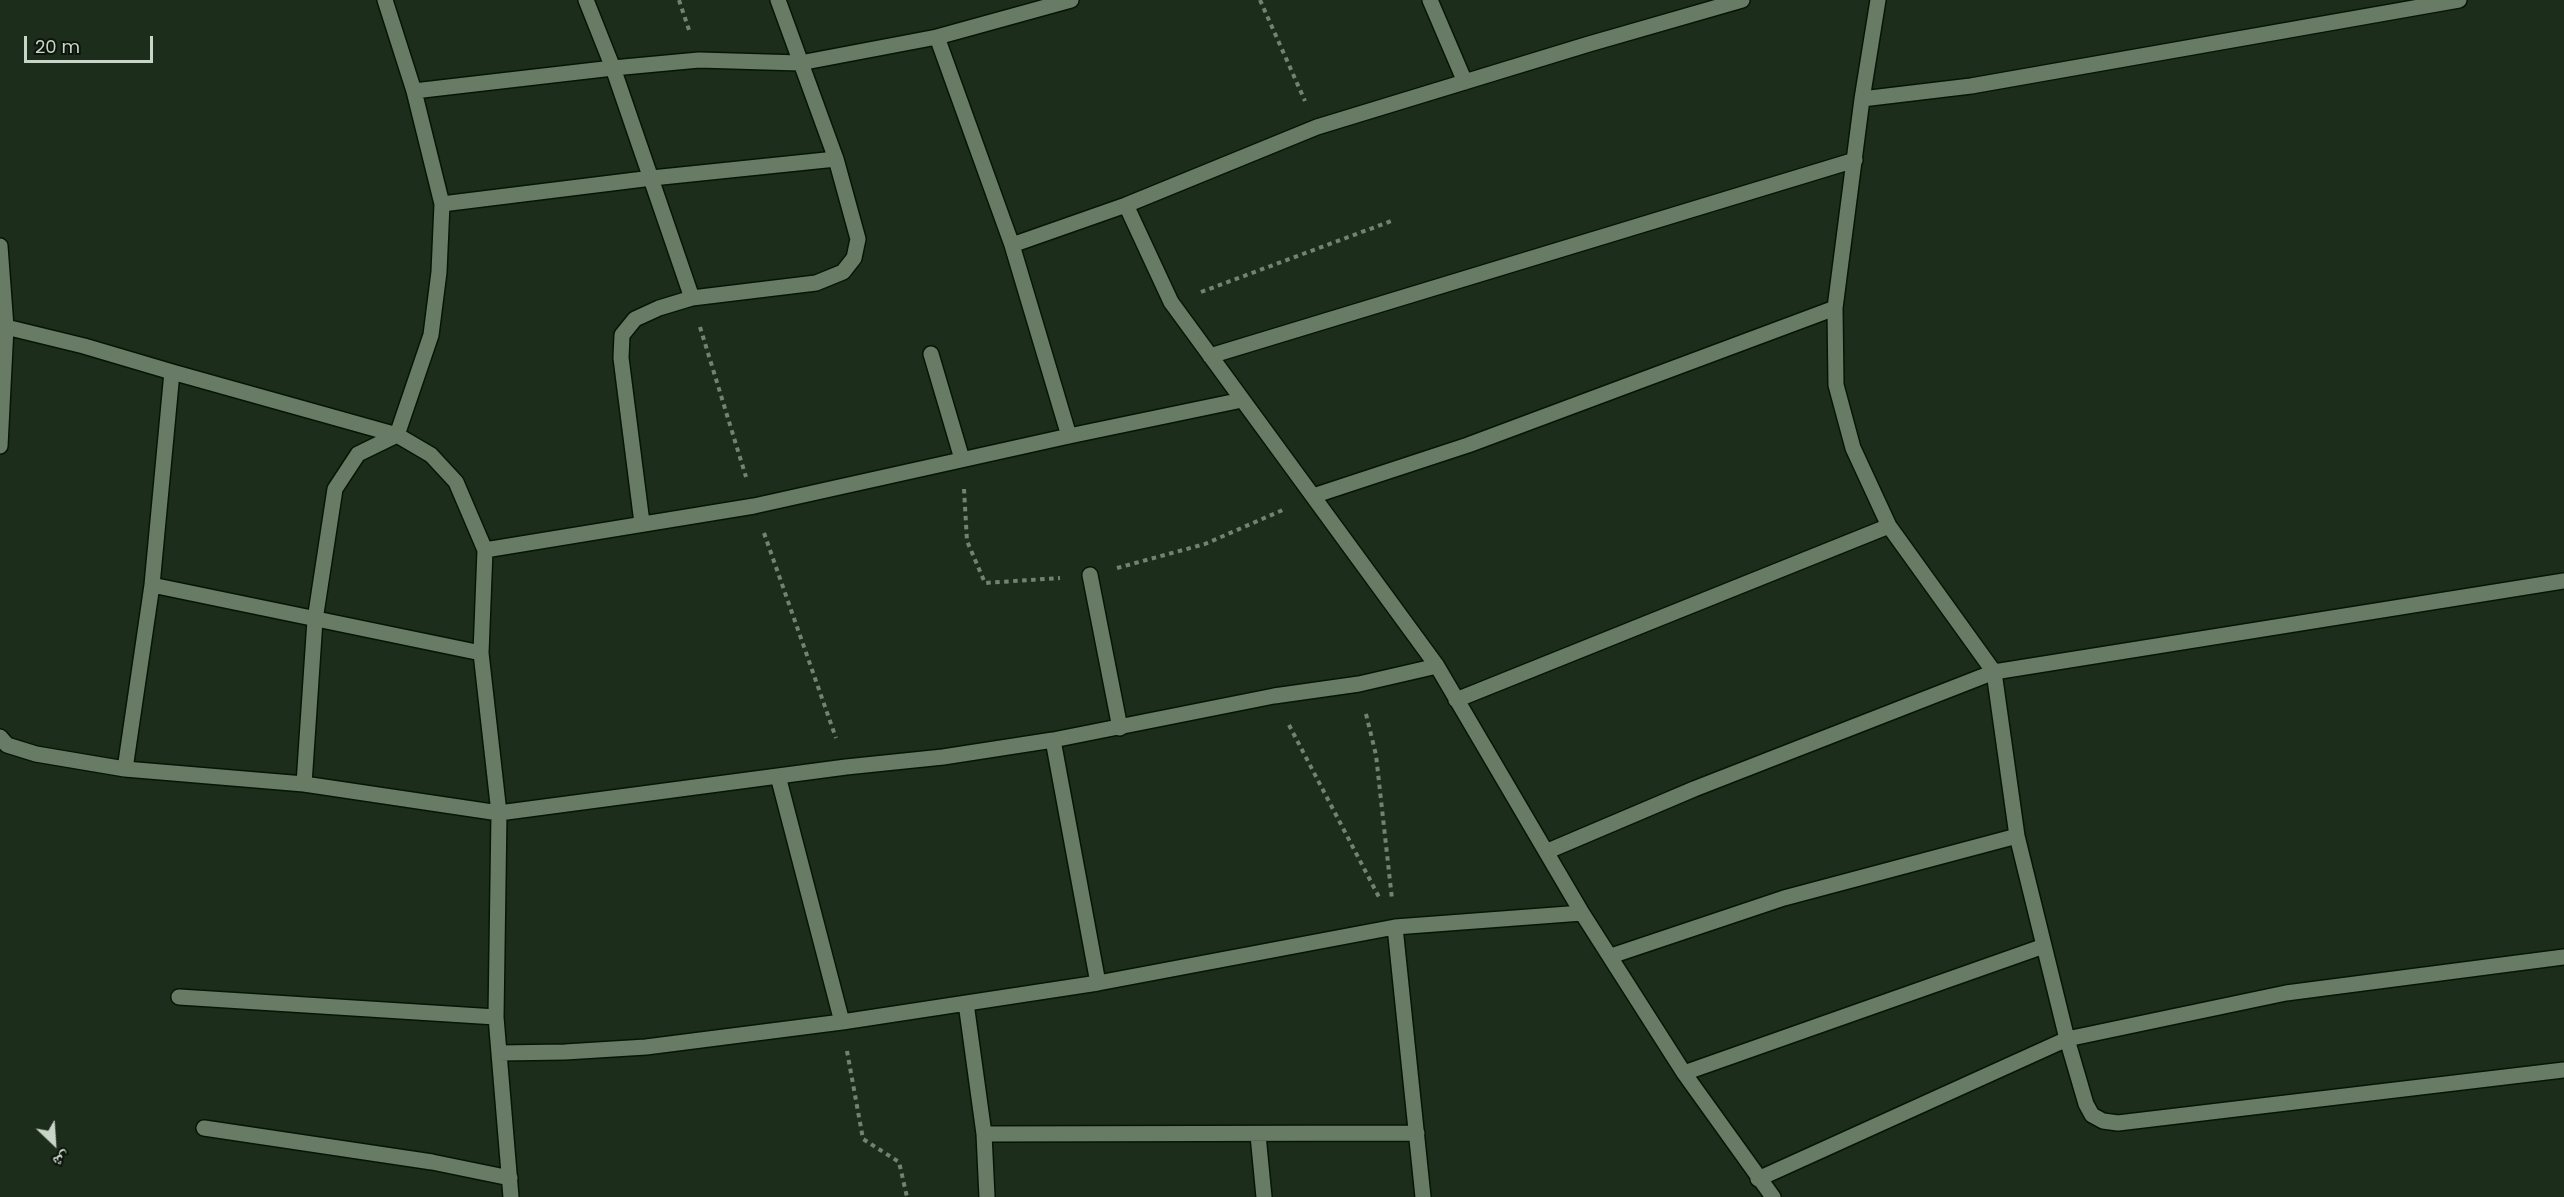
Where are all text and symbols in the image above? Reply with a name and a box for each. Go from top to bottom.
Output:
scale bar [27,24,156,62]
text: 20 m [35,34,80,59]
north arrow [24,1113,84,1173]
text: ش [49,1146,74,1174]

